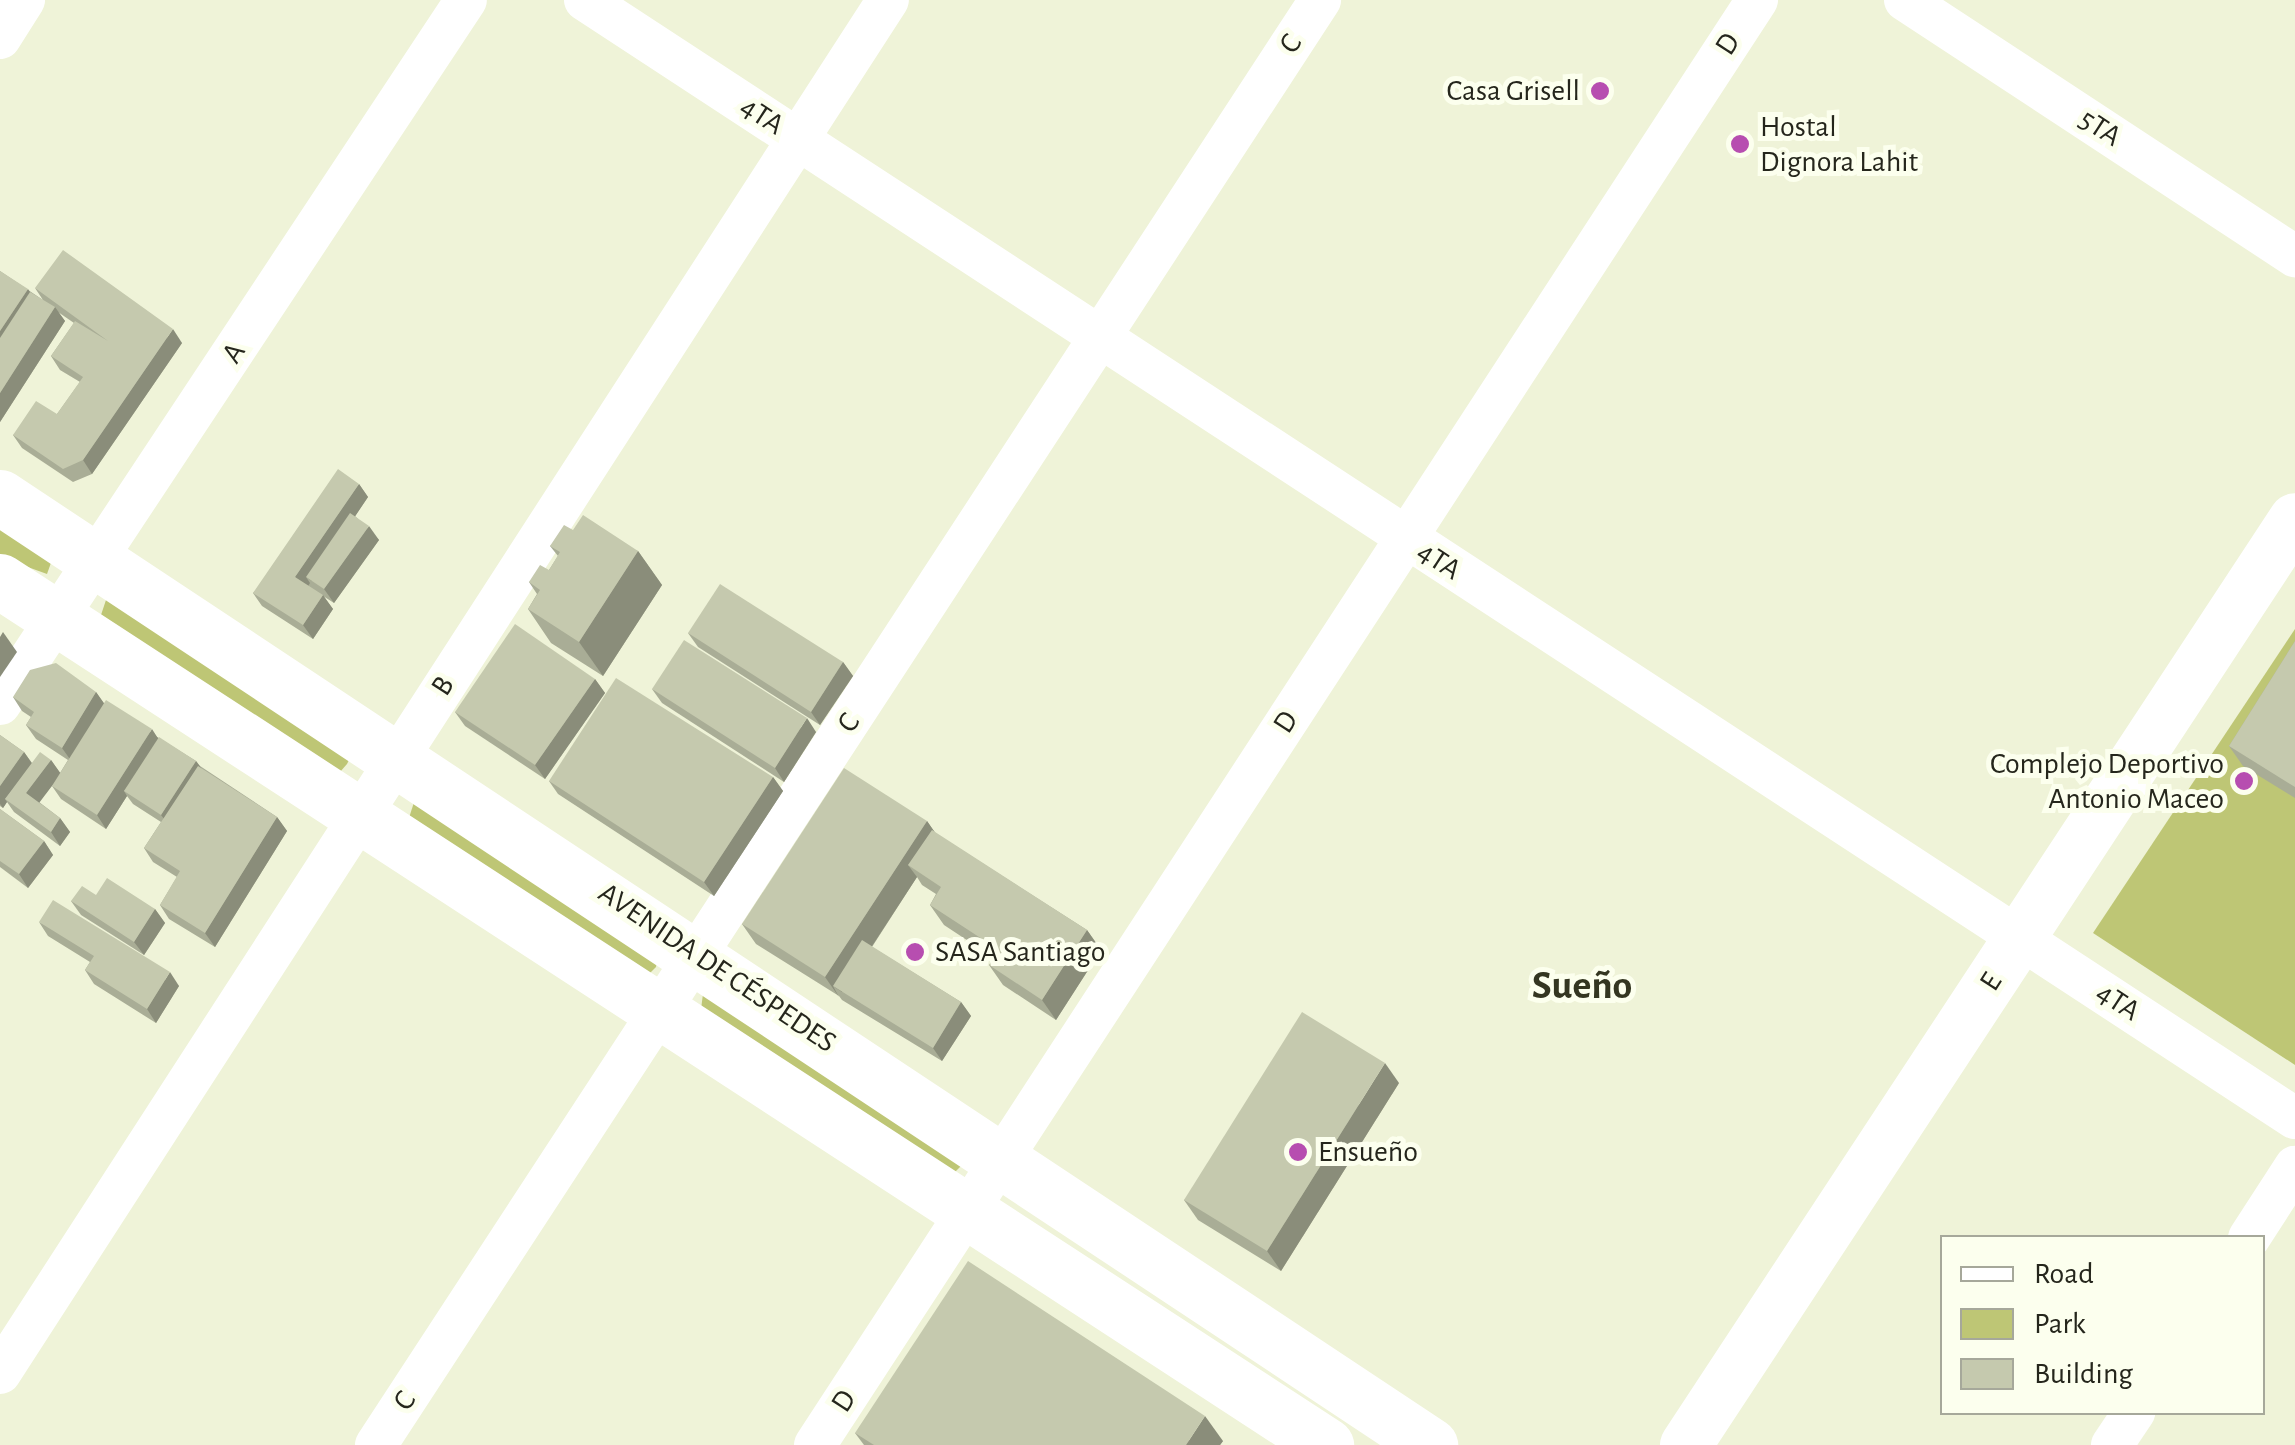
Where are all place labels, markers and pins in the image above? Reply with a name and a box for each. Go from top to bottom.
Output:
place label: Casa Grisell [1447,73,1580,109]
marker: Casa Grisell [1589,80,1611,102]
place label: Hostal Dignora Lahit [1760,109,1918,180]
marker: Hostal Dignora Lahit [1729,133,1751,155]
place label: Complejo Deportivo Antonio Maceo [1990,746,2224,816]
marker: Complejo Deportivo Antonio Maceo [2233,770,2255,792]
place label: SASA Santiago [935,934,1106,970]
marker: SASA Santiago [904,941,926,963]
place label: Ensueño [1318,1134,1418,1170]
marker: Ensueño [1287,1141,1309,1163]

